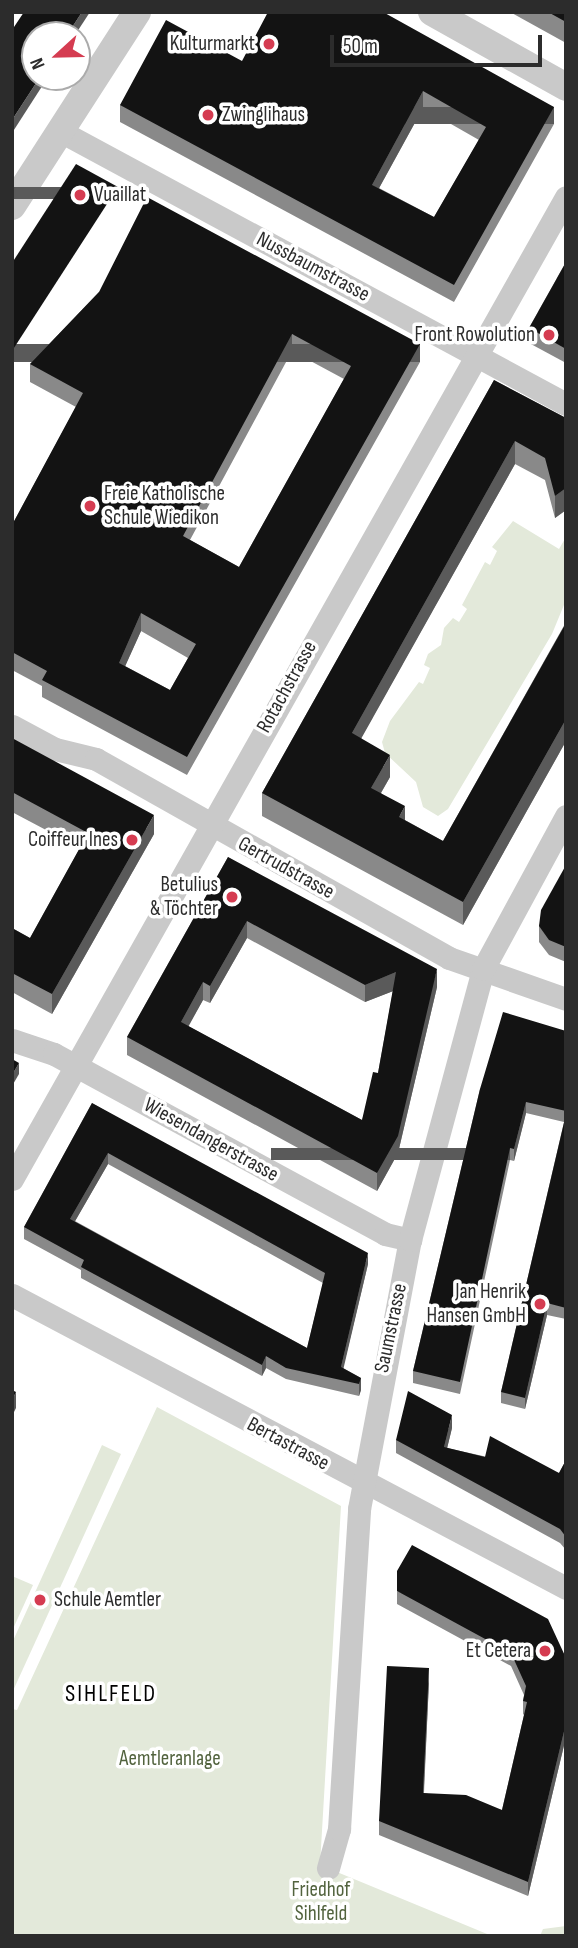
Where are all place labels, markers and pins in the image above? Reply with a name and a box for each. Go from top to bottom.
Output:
place label: Kulturmarkt [170,31,255,57]
marker: Kulturmarkt [261,36,277,52]
place label: Zwinglihaus [222,102,305,128]
marker: Zwinglihaus [200,107,216,123]
place label: Vuaillat [94,182,146,208]
marker: Vuaillat [72,187,88,203]
place label: Front Rowolution [415,322,535,348]
marker: Front Rowolution [541,327,557,343]
place label: Freie Katholische Schule Wiedikon [104,481,225,531]
marker: Freie Katholische Schule Wiedikon [82,498,98,514]
place label: Coiffeur Ines [28,827,118,853]
marker: Coiffeur Ines [124,832,140,848]
place label: Betulius & Töchter [150,872,218,922]
marker: Betulius & Töchter [224,889,240,905]
place label: Jan Henrik Hansen GmbH [427,1279,526,1329]
marker: Jan Henrik Hansen GmbH [532,1296,548,1312]
place label: Schule Aemtler [54,1587,161,1613]
marker: Schule Aemtler [32,1592,48,1608]
place label: Et Cetera [466,1638,531,1664]
marker: Et Cetera [537,1643,553,1659]

